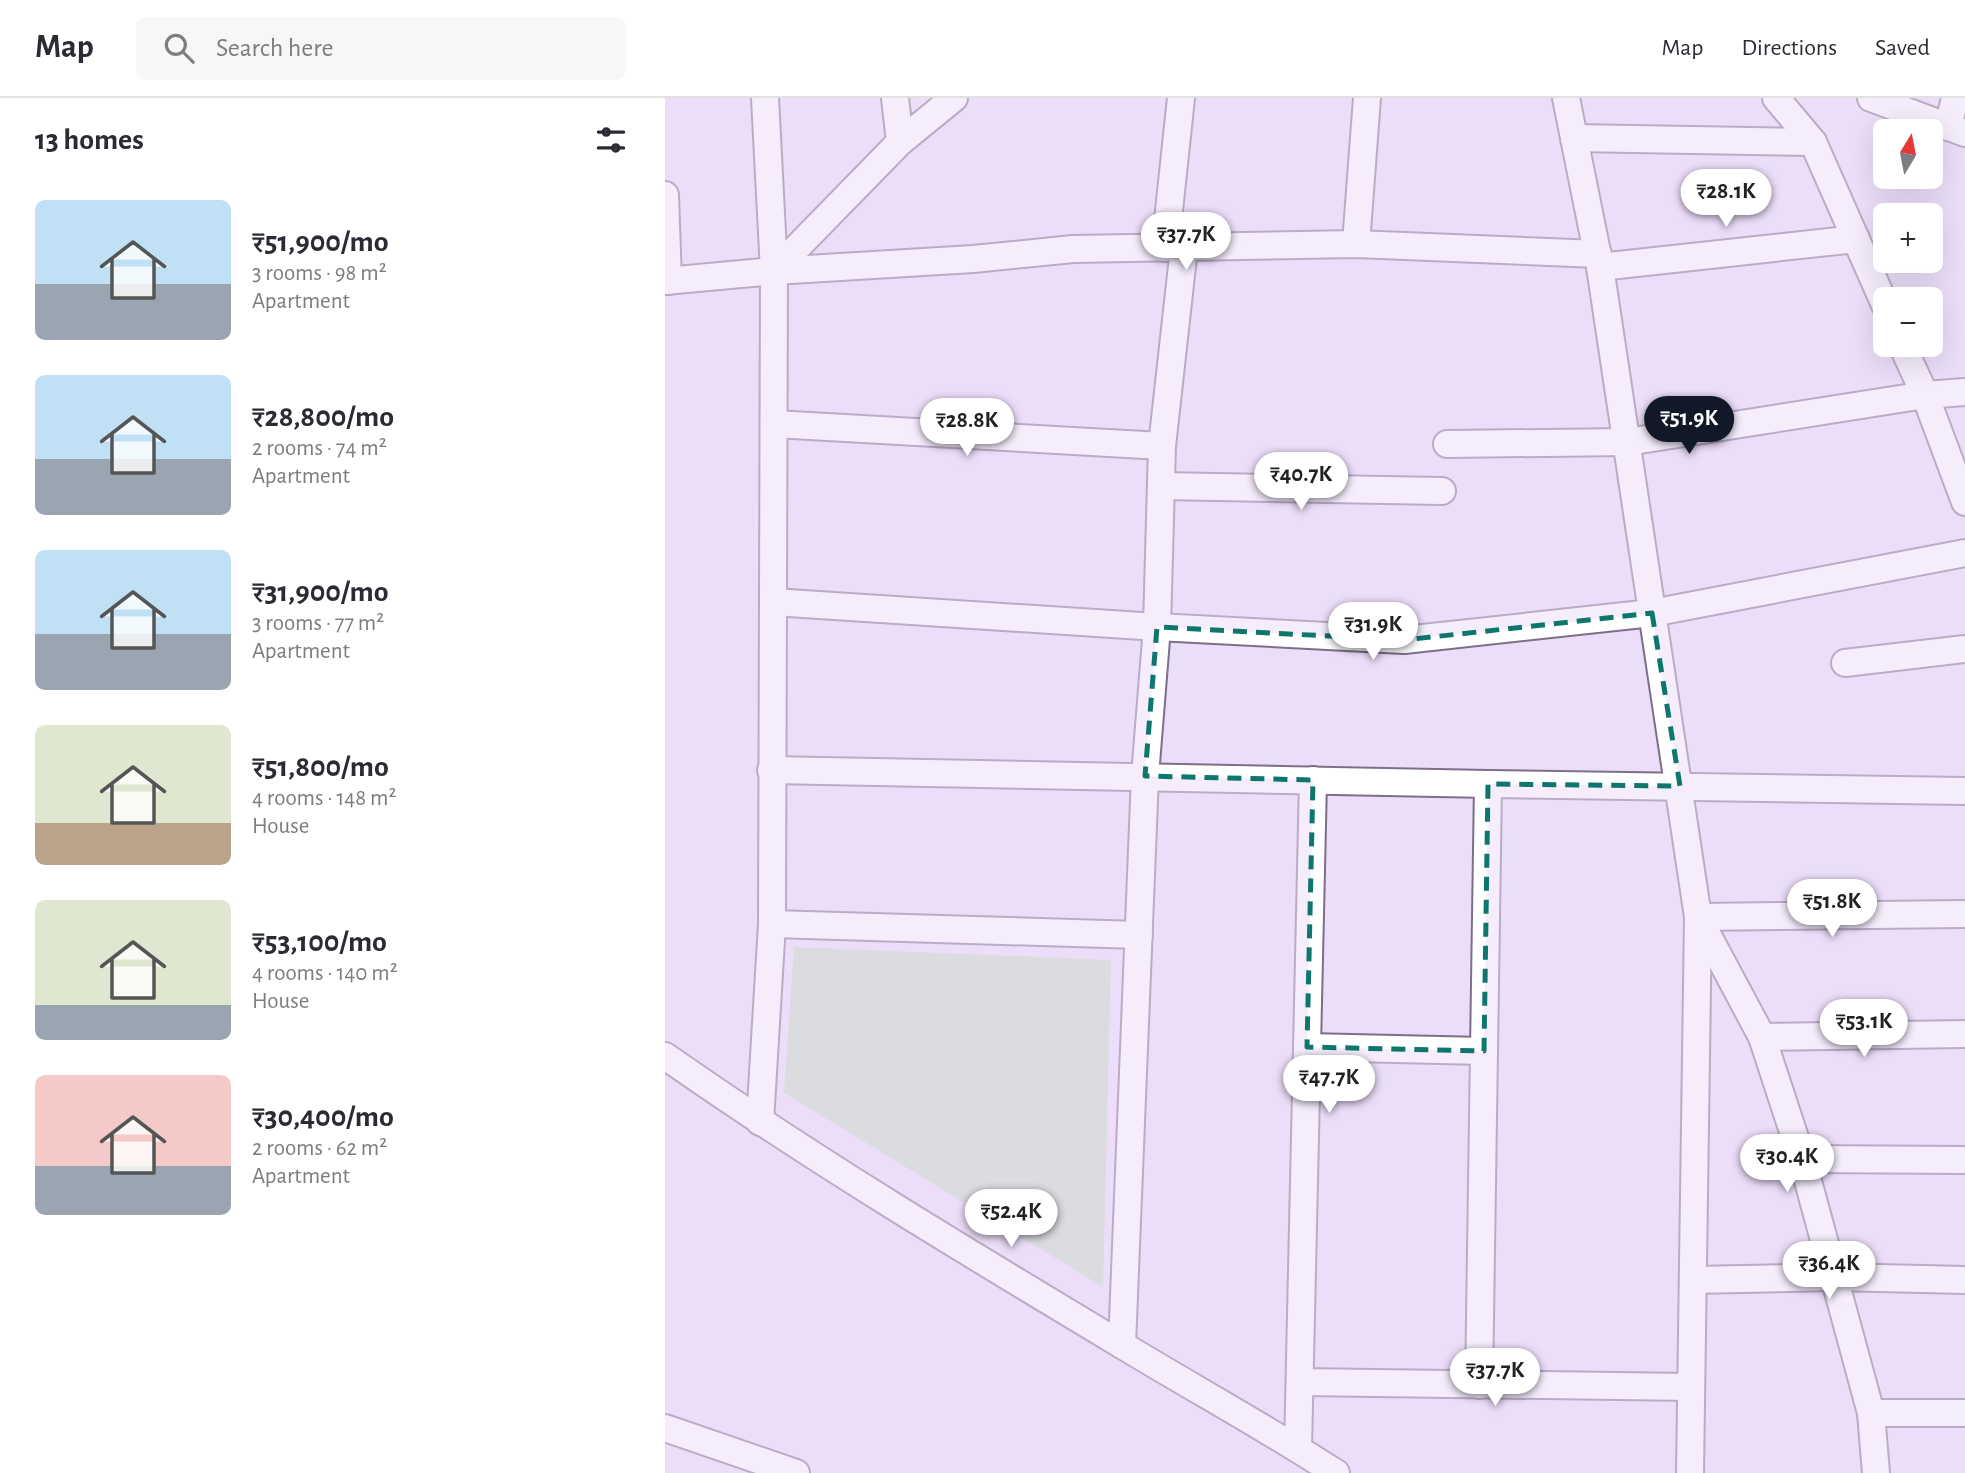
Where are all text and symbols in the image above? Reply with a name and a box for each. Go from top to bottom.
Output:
search box [136,17,626,80]
icon: search [160,29,198,67]
text: Map [35,31,94,64]
text: Search here [216,35,334,61]
text: Map [1661,36,1703,60]
text: Directions [1741,36,1837,60]
text: Saved [1875,36,1930,60]
north arrow [1873,119,1943,189]
map controls [1873,119,1943,357]
icon: filters [592,121,630,159]
text: 13 homes [35,125,144,155]
pin: ₹28.1K [1669,170,1783,229]
text: ₹28.1K [1697,180,1755,203]
button: + [1873,203,1943,273]
pin: ₹37.7K [1129,212,1243,272]
text: ₹37.7K [1157,223,1215,246]
text: ₹51,900/mo [252,227,389,257]
icon: home [91,228,175,312]
text: 3 rooms · 98 m² [252,262,387,285]
button: − [1873,287,1943,357]
text: Apartment [252,290,350,313]
pin: ₹51.9K [1632,396,1746,456]
pin: ₹28.8K [910,398,1024,458]
text: ₹28,800/mo [252,402,394,432]
icon: home [91,403,175,487]
text: ₹51.9K [1660,407,1718,430]
text: ₹28.8K [936,409,998,432]
text: 2 rooms · 74 m² [252,437,387,460]
pin: ₹40.7K [1244,452,1358,512]
text: ₹40.7K [1270,463,1332,486]
text: Apartment [252,465,350,488]
text: ₹31,900/mo [252,577,388,607]
icon: home [91,578,175,662]
pin: ₹31.9K [1316,602,1430,662]
text: 3 rooms · 77 m² [252,612,384,635]
text: ₹31.9K [1344,613,1402,636]
text: Apartment [252,640,350,663]
text: ₹51,800/mo [252,752,389,782]
icon: home [91,753,175,837]
text: 4 rooms · 148 m² [252,787,397,810]
text: House [252,815,309,838]
pin: ₹51.8K [1775,880,1889,939]
text: ₹51.8K [1803,890,1861,913]
text: ₹53,100/mo [252,927,387,957]
icon: home [91,928,175,1012]
text: 4 rooms · 140 m² [252,962,398,985]
text: House [252,990,309,1013]
pin: ₹53.1K [1807,1000,1921,1059]
text: ₹53.1K [1836,1010,1892,1033]
pin: ₹47.7K [1272,1056,1386,1115]
text: ₹47.7K [1299,1066,1359,1089]
text: ₹30,400/mo [252,1102,394,1132]
icon: home [91,1103,175,1187]
pin: ₹30.4K [1730,1134,1844,1194]
text: 2 rooms · 62 m² [252,1137,387,1160]
text: ₹30.4K [1756,1145,1818,1168]
text: Apartment [252,1165,350,1188]
pin: ₹52.4K [954,1190,1068,1249]
text: ₹52.4K [981,1200,1041,1223]
pin: ₹36.4K [1772,1242,1886,1301]
text: ₹36.4K [1799,1252,1859,1275]
pin: ₹37.7K [1438,1348,1552,1408]
text: ₹37.7K [1466,1359,1524,1382]

